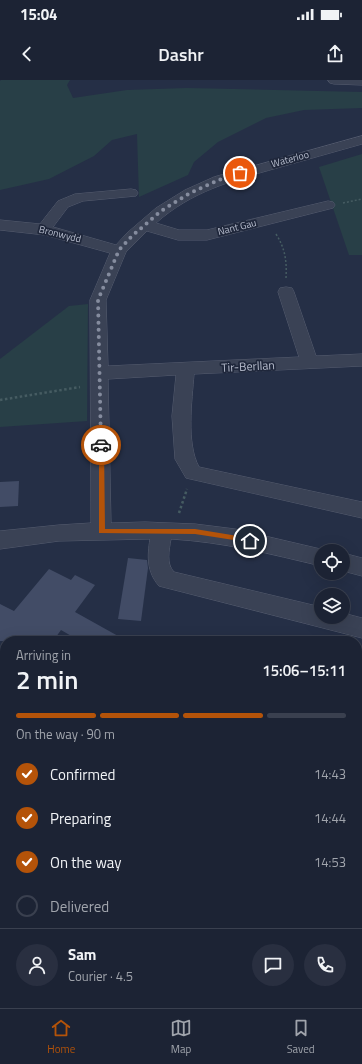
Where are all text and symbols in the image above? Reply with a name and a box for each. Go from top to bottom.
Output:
text: 15:04 [20,3,57,26]
text: Dashr [158,41,204,68]
icon: back [16,43,38,65]
icon: share [324,43,346,65]
street label: Waterloo [269,147,311,171]
pin [223,156,257,190]
icon: bag [229,162,251,184]
street label: Nant Gau [216,215,258,239]
street label: Bronwydd [37,222,83,246]
street label: Tir-Berllan [221,355,275,377]
courier [81,425,121,465]
icon: car [90,434,112,456]
pin [233,524,267,558]
icon: home [239,530,261,552]
map controls [314,544,350,624]
button: locate [314,544,350,580]
button: layers [314,588,350,624]
text: Arriving in [16,645,71,665]
text: 15:06–15:11 [262,659,346,682]
text: 2 min [16,660,79,699]
text: On the way · 90 m [16,724,115,744]
icon: check [16,763,38,785]
text: Confirmed [50,763,115,786]
text: 14:43 [314,764,346,784]
icon: check [16,807,38,829]
text: Preparing [50,807,111,830]
text: 14:44 [314,808,346,828]
icon: check [16,851,38,873]
text: On the way [50,851,122,874]
text: 14:53 [314,852,346,872]
text: Delivered [50,895,109,918]
text: Sam [68,943,96,966]
button: person [16,944,58,986]
button: chat [252,944,294,986]
button: phone [304,944,346,986]
text: Courier · 4.5 [68,966,133,986]
tab: Home [47,1017,75,1057]
tab: Map [170,1017,192,1057]
tab: Saved [287,1017,315,1057]

